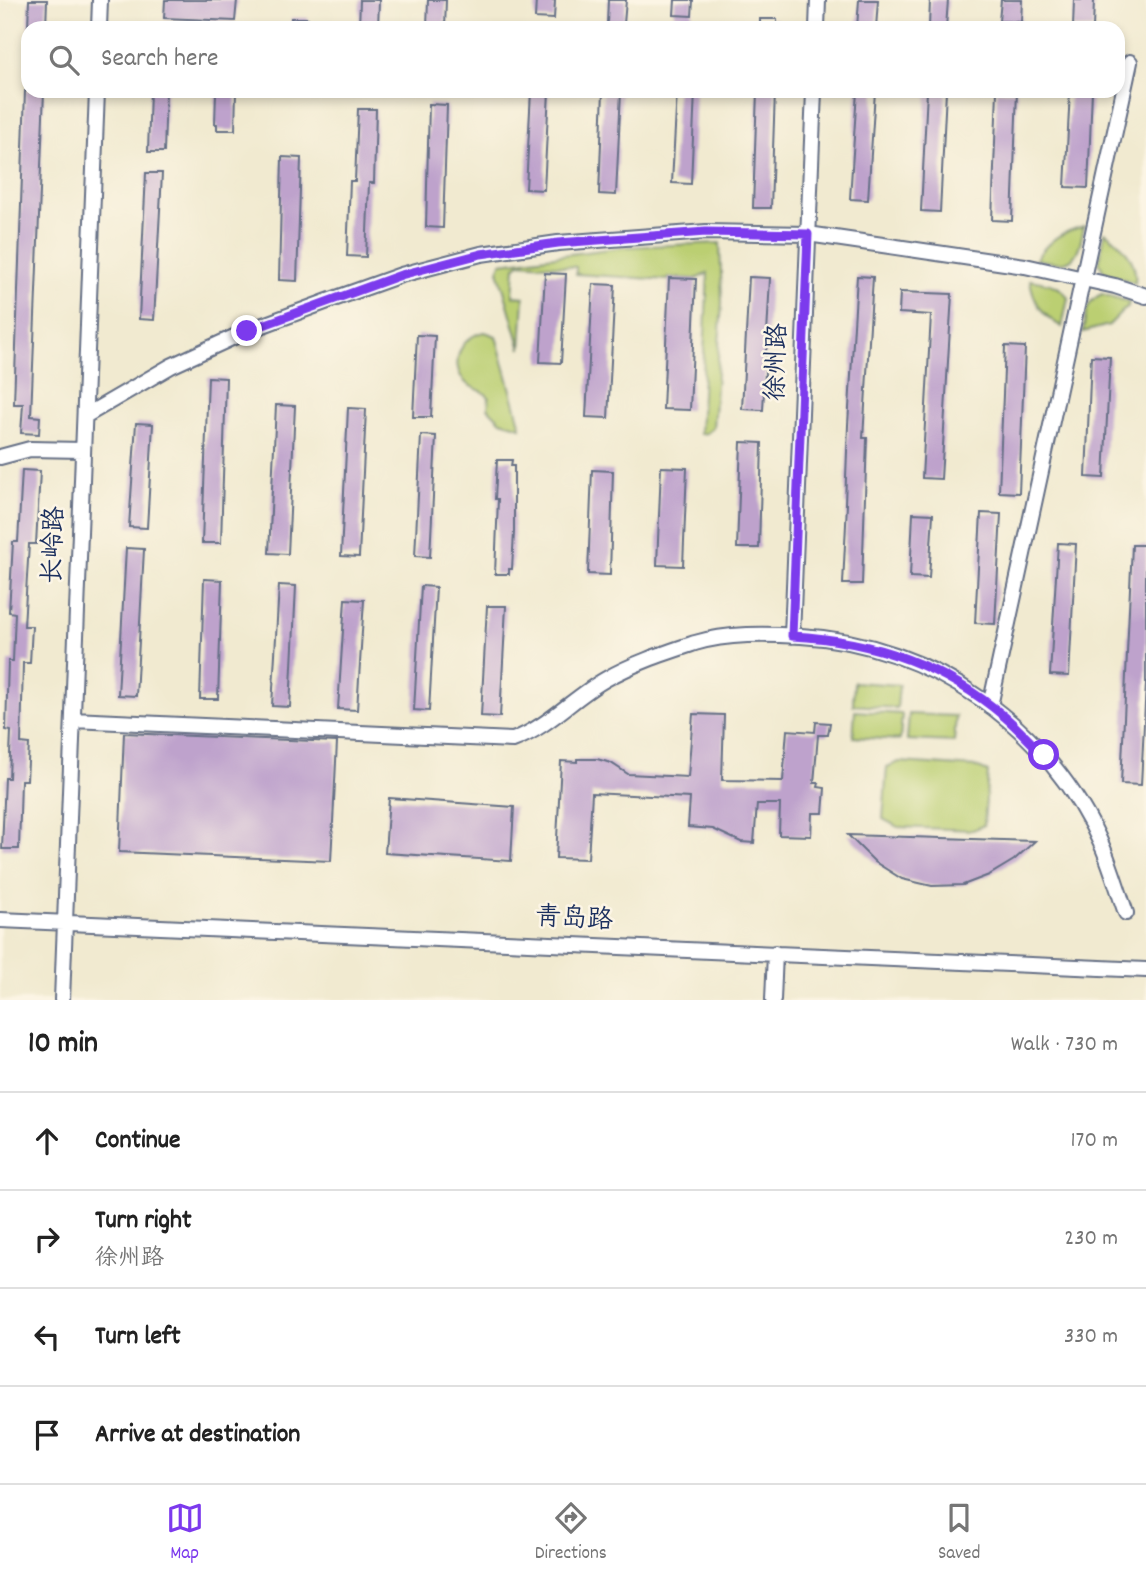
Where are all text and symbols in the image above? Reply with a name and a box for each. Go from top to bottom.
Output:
search box [21,21,1125,98]
icon: search [45,41,83,79]
text: Search here [101,41,219,78]
route end [231,315,262,346]
street label: 徐州路 [758,322,798,402]
street label: 长岭路 [35,505,75,585]
route start [1028,739,1059,770]
street label: 青岛路 [534,899,614,941]
text: 10 min [28,1024,98,1067]
text: Walk · 730 m [1011,1029,1118,1062]
icon: ahead [28,1122,66,1160]
text: Continue [95,1123,180,1160]
text: 170 m [1071,1125,1118,1158]
text: Turn right [95,1203,192,1240]
icon: right [28,1220,66,1258]
text: 230 m [1064,1223,1118,1256]
text: 徐州路 [95,1243,164,1276]
icon: left [28,1318,66,1356]
text: Turn left [95,1319,181,1356]
text: 330 m [1064,1321,1118,1354]
icon: arrive [28,1416,66,1454]
text: Arrive at destination [95,1417,300,1454]
tab: Map [166,1499,204,1568]
tab: Directions [535,1499,607,1568]
tab: Saved [938,1499,980,1568]

